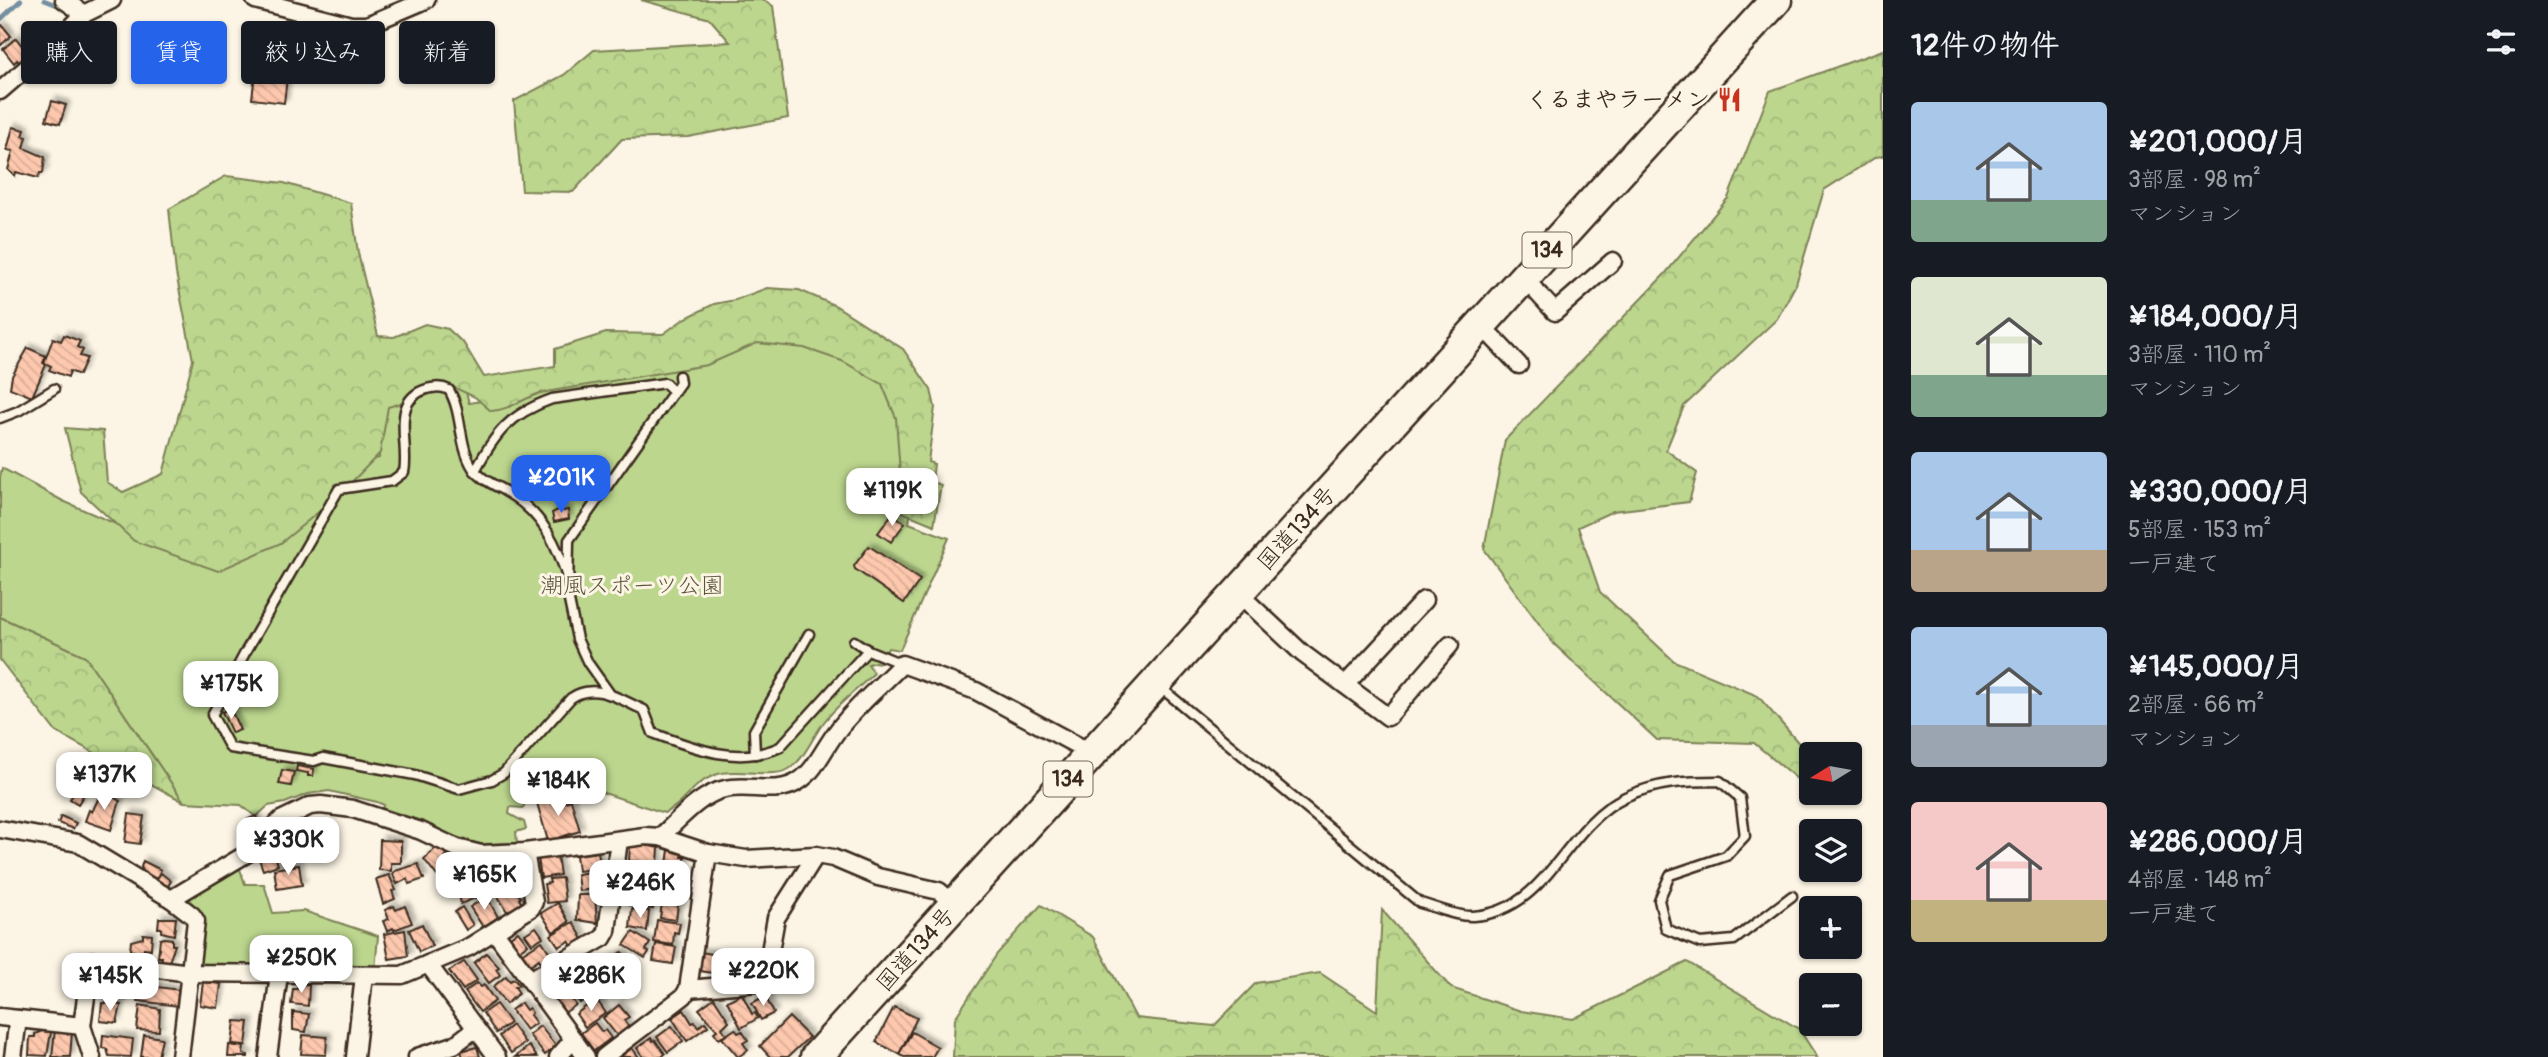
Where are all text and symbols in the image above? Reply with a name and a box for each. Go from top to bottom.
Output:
chip: 購入 [21,21,117,84]
chip: 賃貸 [131,21,227,84]
chip: 絞り込み [241,21,385,84]
chip: 新着 [399,21,495,84]
icon: filters [2482,23,2520,61]
text: 12件の物件 [1911,27,2060,64]
place label: くるまやラーメン [1526,85,1710,114]
restaurant icon: くるまやラーメン [1716,85,1744,113]
text: ¥201,000/月 [2128,123,2308,160]
icon: home [1967,130,2051,214]
text: 3部屋 · 98 m² [2128,165,2261,194]
text: マンション [2128,199,2242,228]
road number: 134 [1522,232,1572,268]
text: ¥184,000/月 [2128,298,2303,335]
icon: home [1967,305,2051,389]
text: 3部屋 · 110 m² [2128,340,2271,369]
text: マンション [2128,374,2242,403]
pin: ¥201K [512,456,610,515]
text: ¥201K [527,463,595,492]
pin: ¥119K [843,468,941,528]
text: ¥330,000/月 [2128,473,2313,510]
text: ¥119K [862,476,922,505]
street label: 国道134号 [1251,480,1342,577]
icon: home [1967,480,2051,564]
text: 5部屋 · 153 m² [2128,515,2271,544]
text: 一戸建て [2128,549,2220,578]
park label: 潮風スポーツ公園 [540,571,724,600]
text: ¥145,000/月 [2128,648,2304,685]
icon: home [1967,655,2051,739]
pin: ¥175K [182,662,280,721]
text: ¥175K [199,669,263,698]
text: 2部屋 · 66 m² [2128,690,2264,719]
text: マンション [2128,724,2242,753]
north arrow [1799,742,1862,805]
map controls [1799,742,1862,1036]
pin: ¥137K [55,752,153,812]
pin: ¥184K [509,758,607,818]
text: ¥137K [72,760,136,789]
road number: 134 [1044,762,1092,796]
text: ¥184K [526,766,590,795]
pin: ¥330K [239,818,337,877]
button: layers [1799,819,1862,882]
text: ¥286,000/月 [2128,823,2308,860]
text: ¥330K [252,825,324,854]
icon: home [1967,830,2051,914]
pin: ¥165K [435,852,533,912]
text: ¥165K [452,860,516,889]
pin: ¥246K [591,860,689,920]
text: 4部屋 · 148 m² [2128,865,2272,894]
text: ¥246K [605,868,675,897]
button: + [1799,896,1862,959]
text: 一戸建て [2128,899,2220,928]
street label: 国道134号 [870,901,961,998]
pin: ¥250K [252,936,350,995]
text: ¥250K [266,943,336,972]
pin: ¥220K [714,948,812,1008]
pin: ¥145K [61,954,159,1013]
pin: ¥286K [542,954,640,1013]
text: ¥220K [727,956,799,985]
text: ¥145K [78,961,142,990]
text: ¥286K [557,961,625,990]
button: − [1799,973,1862,1036]

